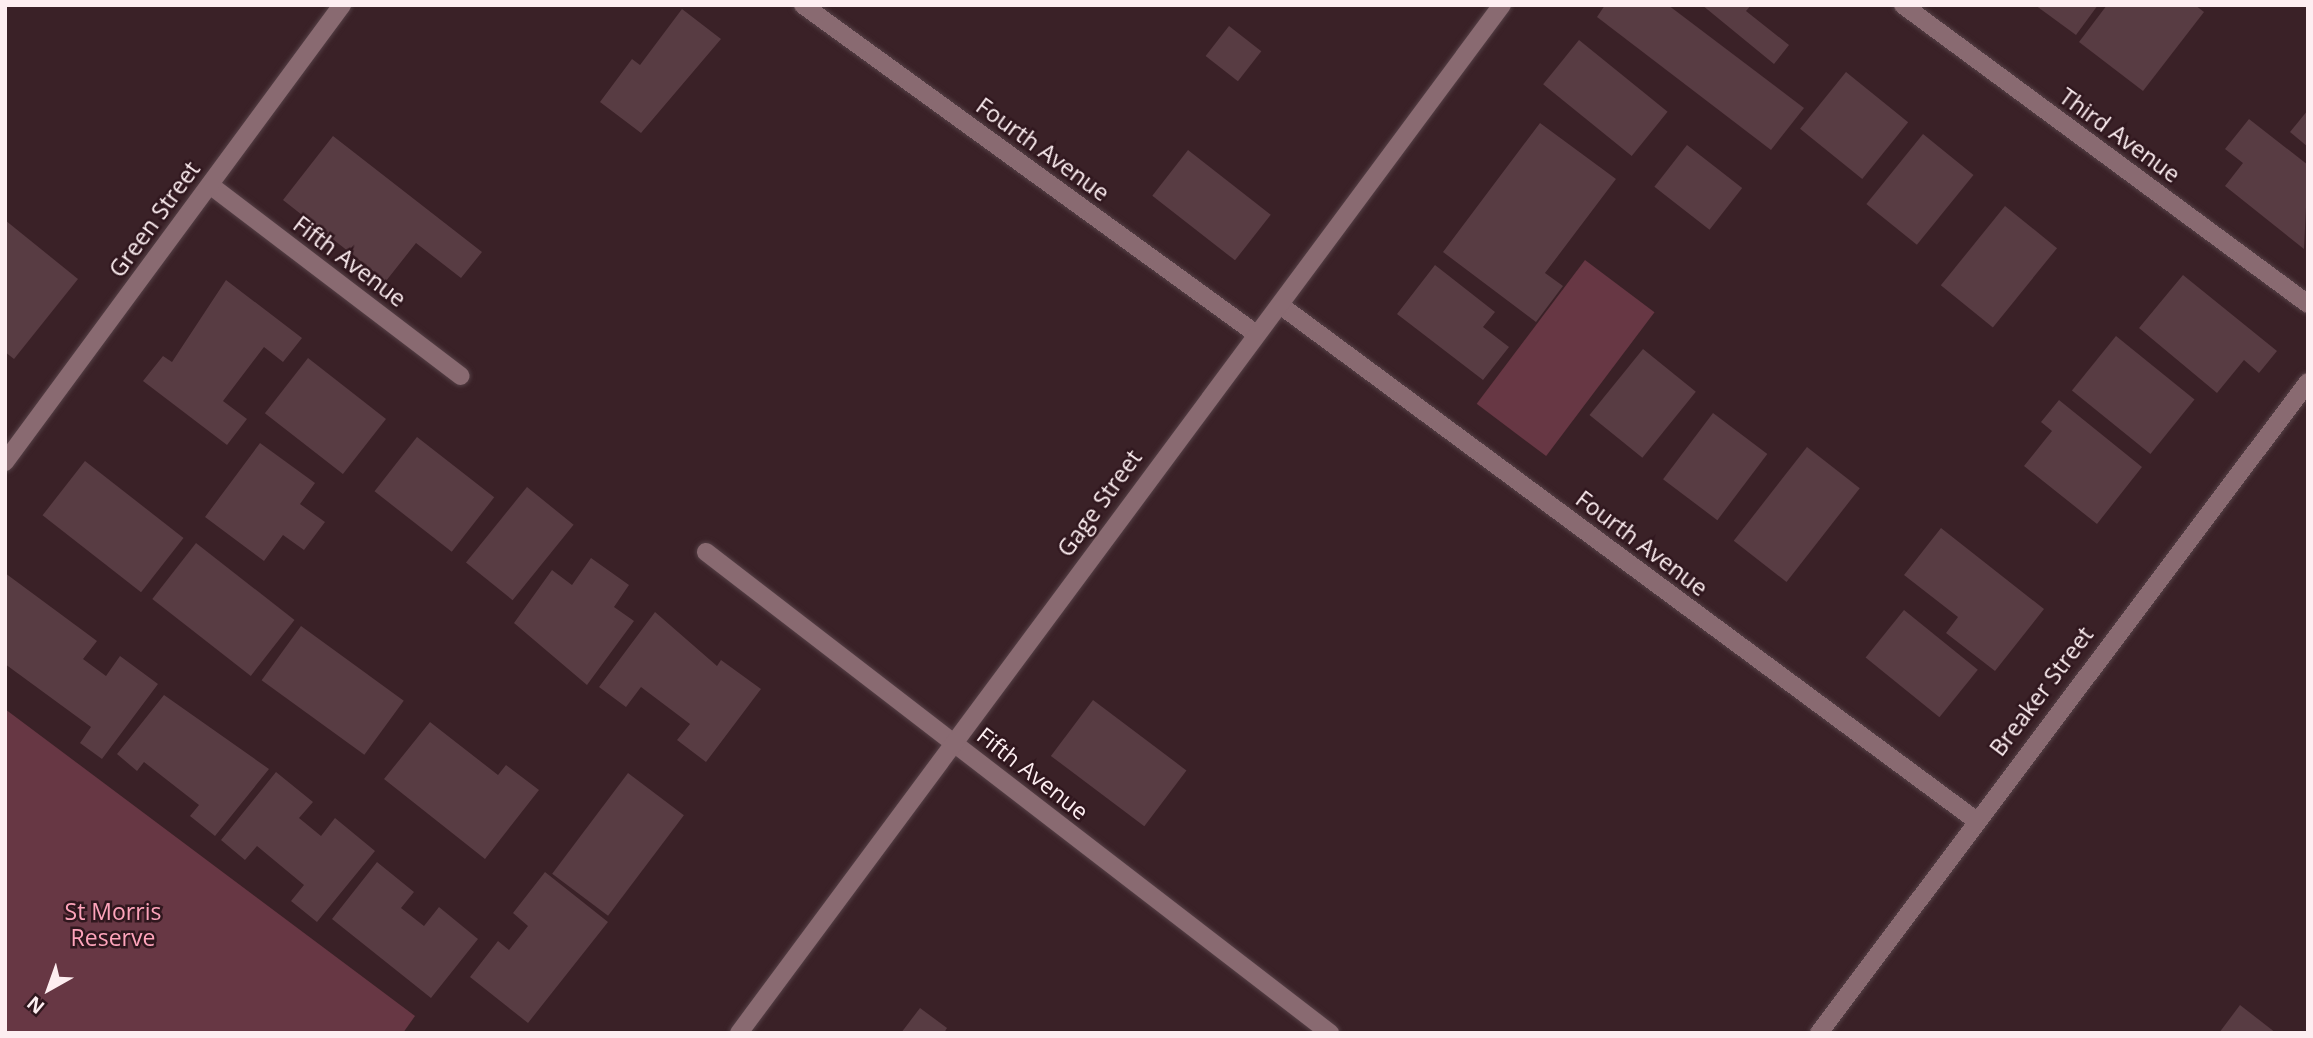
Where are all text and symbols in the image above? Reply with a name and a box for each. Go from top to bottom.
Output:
street label: Third Avenue [2054,82,2186,188]
street label: Fourth Avenue [971,92,1115,206]
street label: Green Street [103,156,205,282]
street label: Fifth Avenue [288,210,412,312]
street label: Gage Street [1051,444,1147,562]
street label: Fourth Avenue [1571,485,1713,601]
street label: Breaker Street [1983,621,2099,761]
street label: Fifth Avenue [972,721,1094,825]
park label: St Morris Reserve [65,897,161,951]
north arrow [14,954,84,1024]
text: N [21,990,50,1020]

